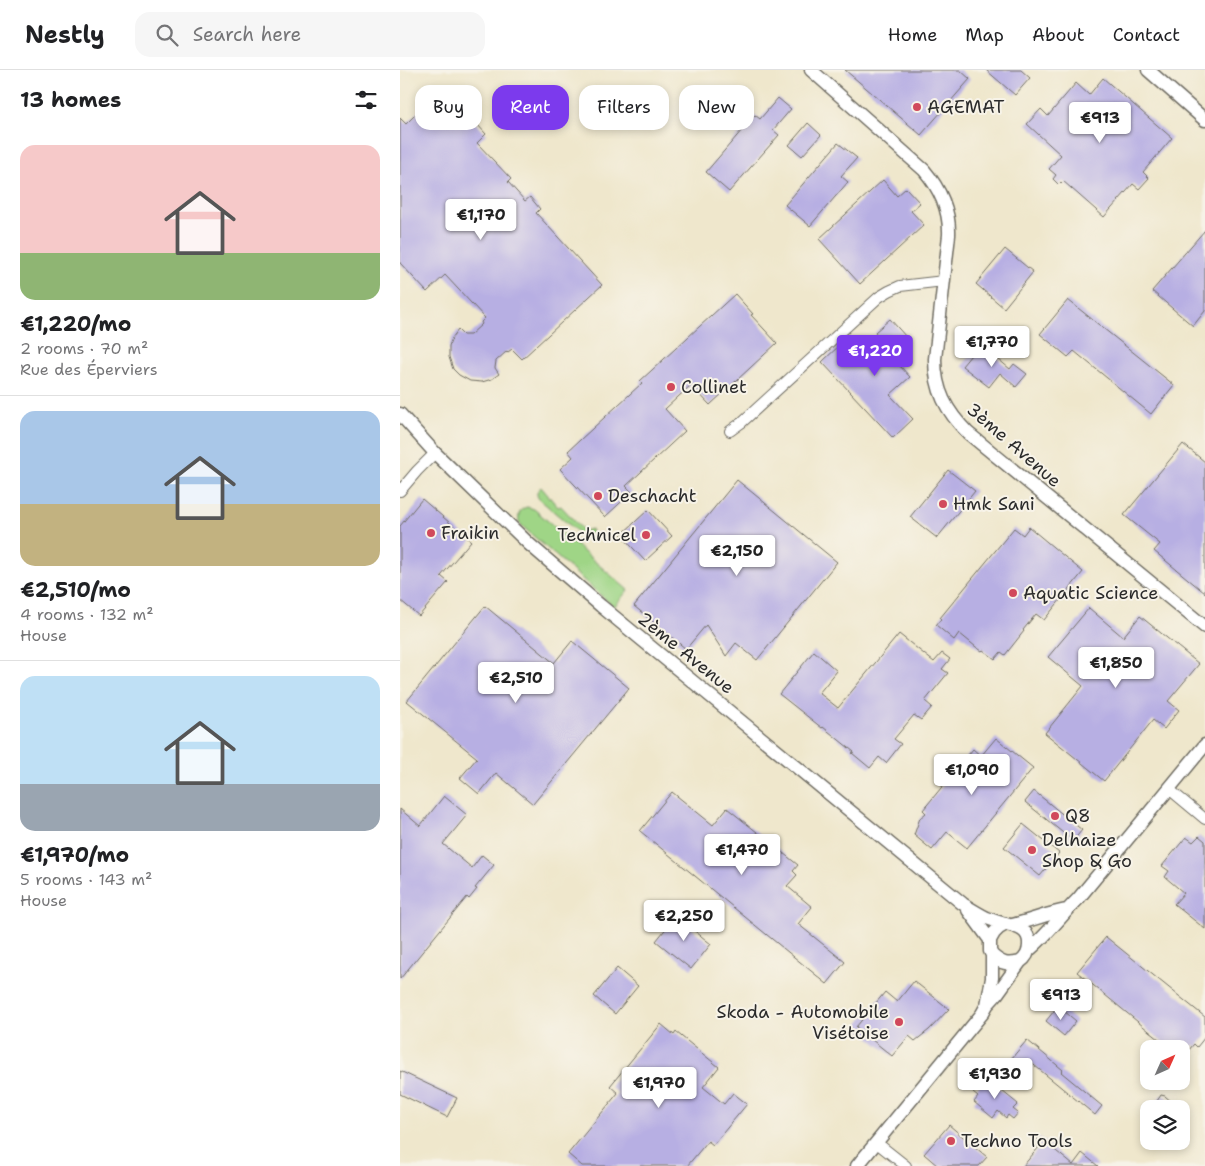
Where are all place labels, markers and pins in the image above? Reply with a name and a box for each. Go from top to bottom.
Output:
place label: AGEMAT [927,95,1005,119]
marker: AGEMAT [911,101,923,113]
pin: €913 [1070,102,1130,144]
pin: €1,170 [440,198,522,241]
pin: €1,770 [951,326,1033,368]
pin: €1,220 [834,334,916,377]
place label: Collinet [681,375,747,399]
marker: Collinet [665,381,677,393]
place label: Deschacht [608,484,697,508]
marker: Deschacht [592,490,604,502]
place label: Hmk Sani [953,492,1035,516]
marker: Hmk Sani [937,498,949,510]
place label: Fraikin [441,521,499,545]
place label: Technicel [557,523,637,547]
marker: Fraikin [425,527,437,539]
marker: Technicel [640,529,652,541]
pin: €2,150 [696,534,778,577]
place label: Aquatic Science [1023,581,1158,605]
marker: Aquatic Science [1007,587,1019,599]
pin: €1,850 [1075,646,1157,689]
pin: €2,510 [475,662,557,704]
pin: €1,090 [931,754,1013,796]
place label: Q8 [1065,804,1091,828]
marker: Q8 [1049,810,1061,822]
place label: Delhaize Shop & Go [1042,828,1132,873]
pin: €1,470 [701,834,783,876]
marker: Delhaize Shop & Go [1026,844,1038,856]
pin: €2,250 [643,900,725,942]
pin: €913 [1031,978,1091,1021]
place label: Skoda - Automobile Visétoise [717,1000,889,1045]
marker: Skoda - Automobile Visétoise [893,1016,905,1028]
pin: €1,930 [954,1058,1036,1100]
pin: €1,970 [618,1066,700,1109]
place label: Techno Tools [961,1129,1073,1153]
marker: Techno Tools [945,1135,957,1147]

